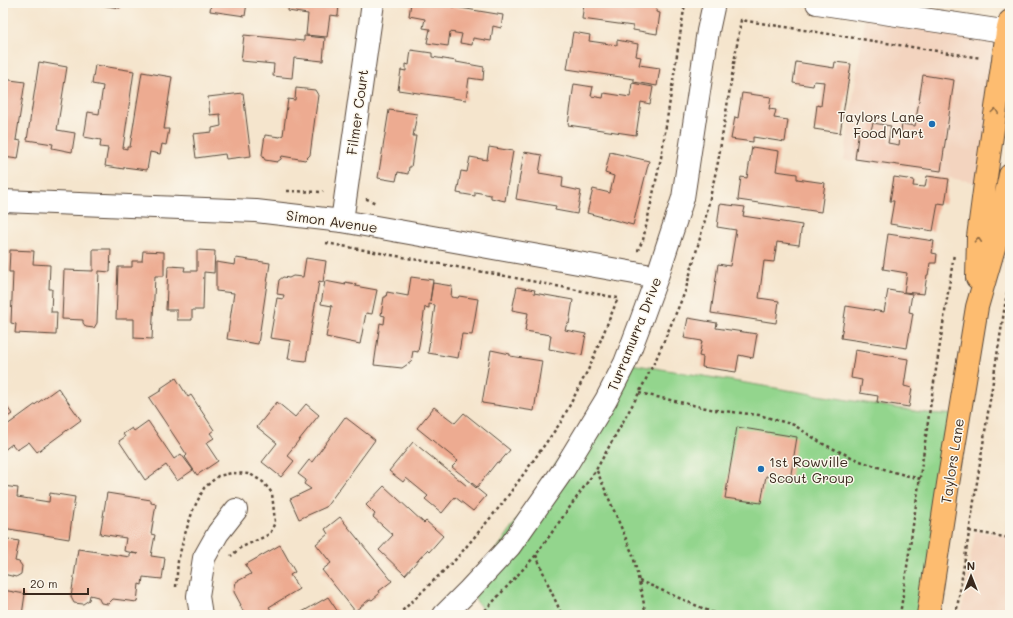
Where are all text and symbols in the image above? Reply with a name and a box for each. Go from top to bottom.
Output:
street label: Filmer Court [342,68,372,156]
place label: Taylors Lane Food Mart [838,107,924,142]
one-way arrow [990,108,999,114]
marker: Taylors Lane Food Mart [927,119,937,129]
street label: Simon Avenue [285,205,379,237]
one-way arrow [974,237,983,243]
street label: Turramurra Drive [602,274,666,394]
street label: Taylors Lane [936,417,968,505]
place label: 1st Rowville Scout Group [769,452,854,487]
marker: 1st Rowville Scout Group [756,464,766,474]
north arrow [951,556,991,596]
text: N [967,558,975,573]
scale bar [24,570,88,596]
text: 20 m [30,575,58,591]

